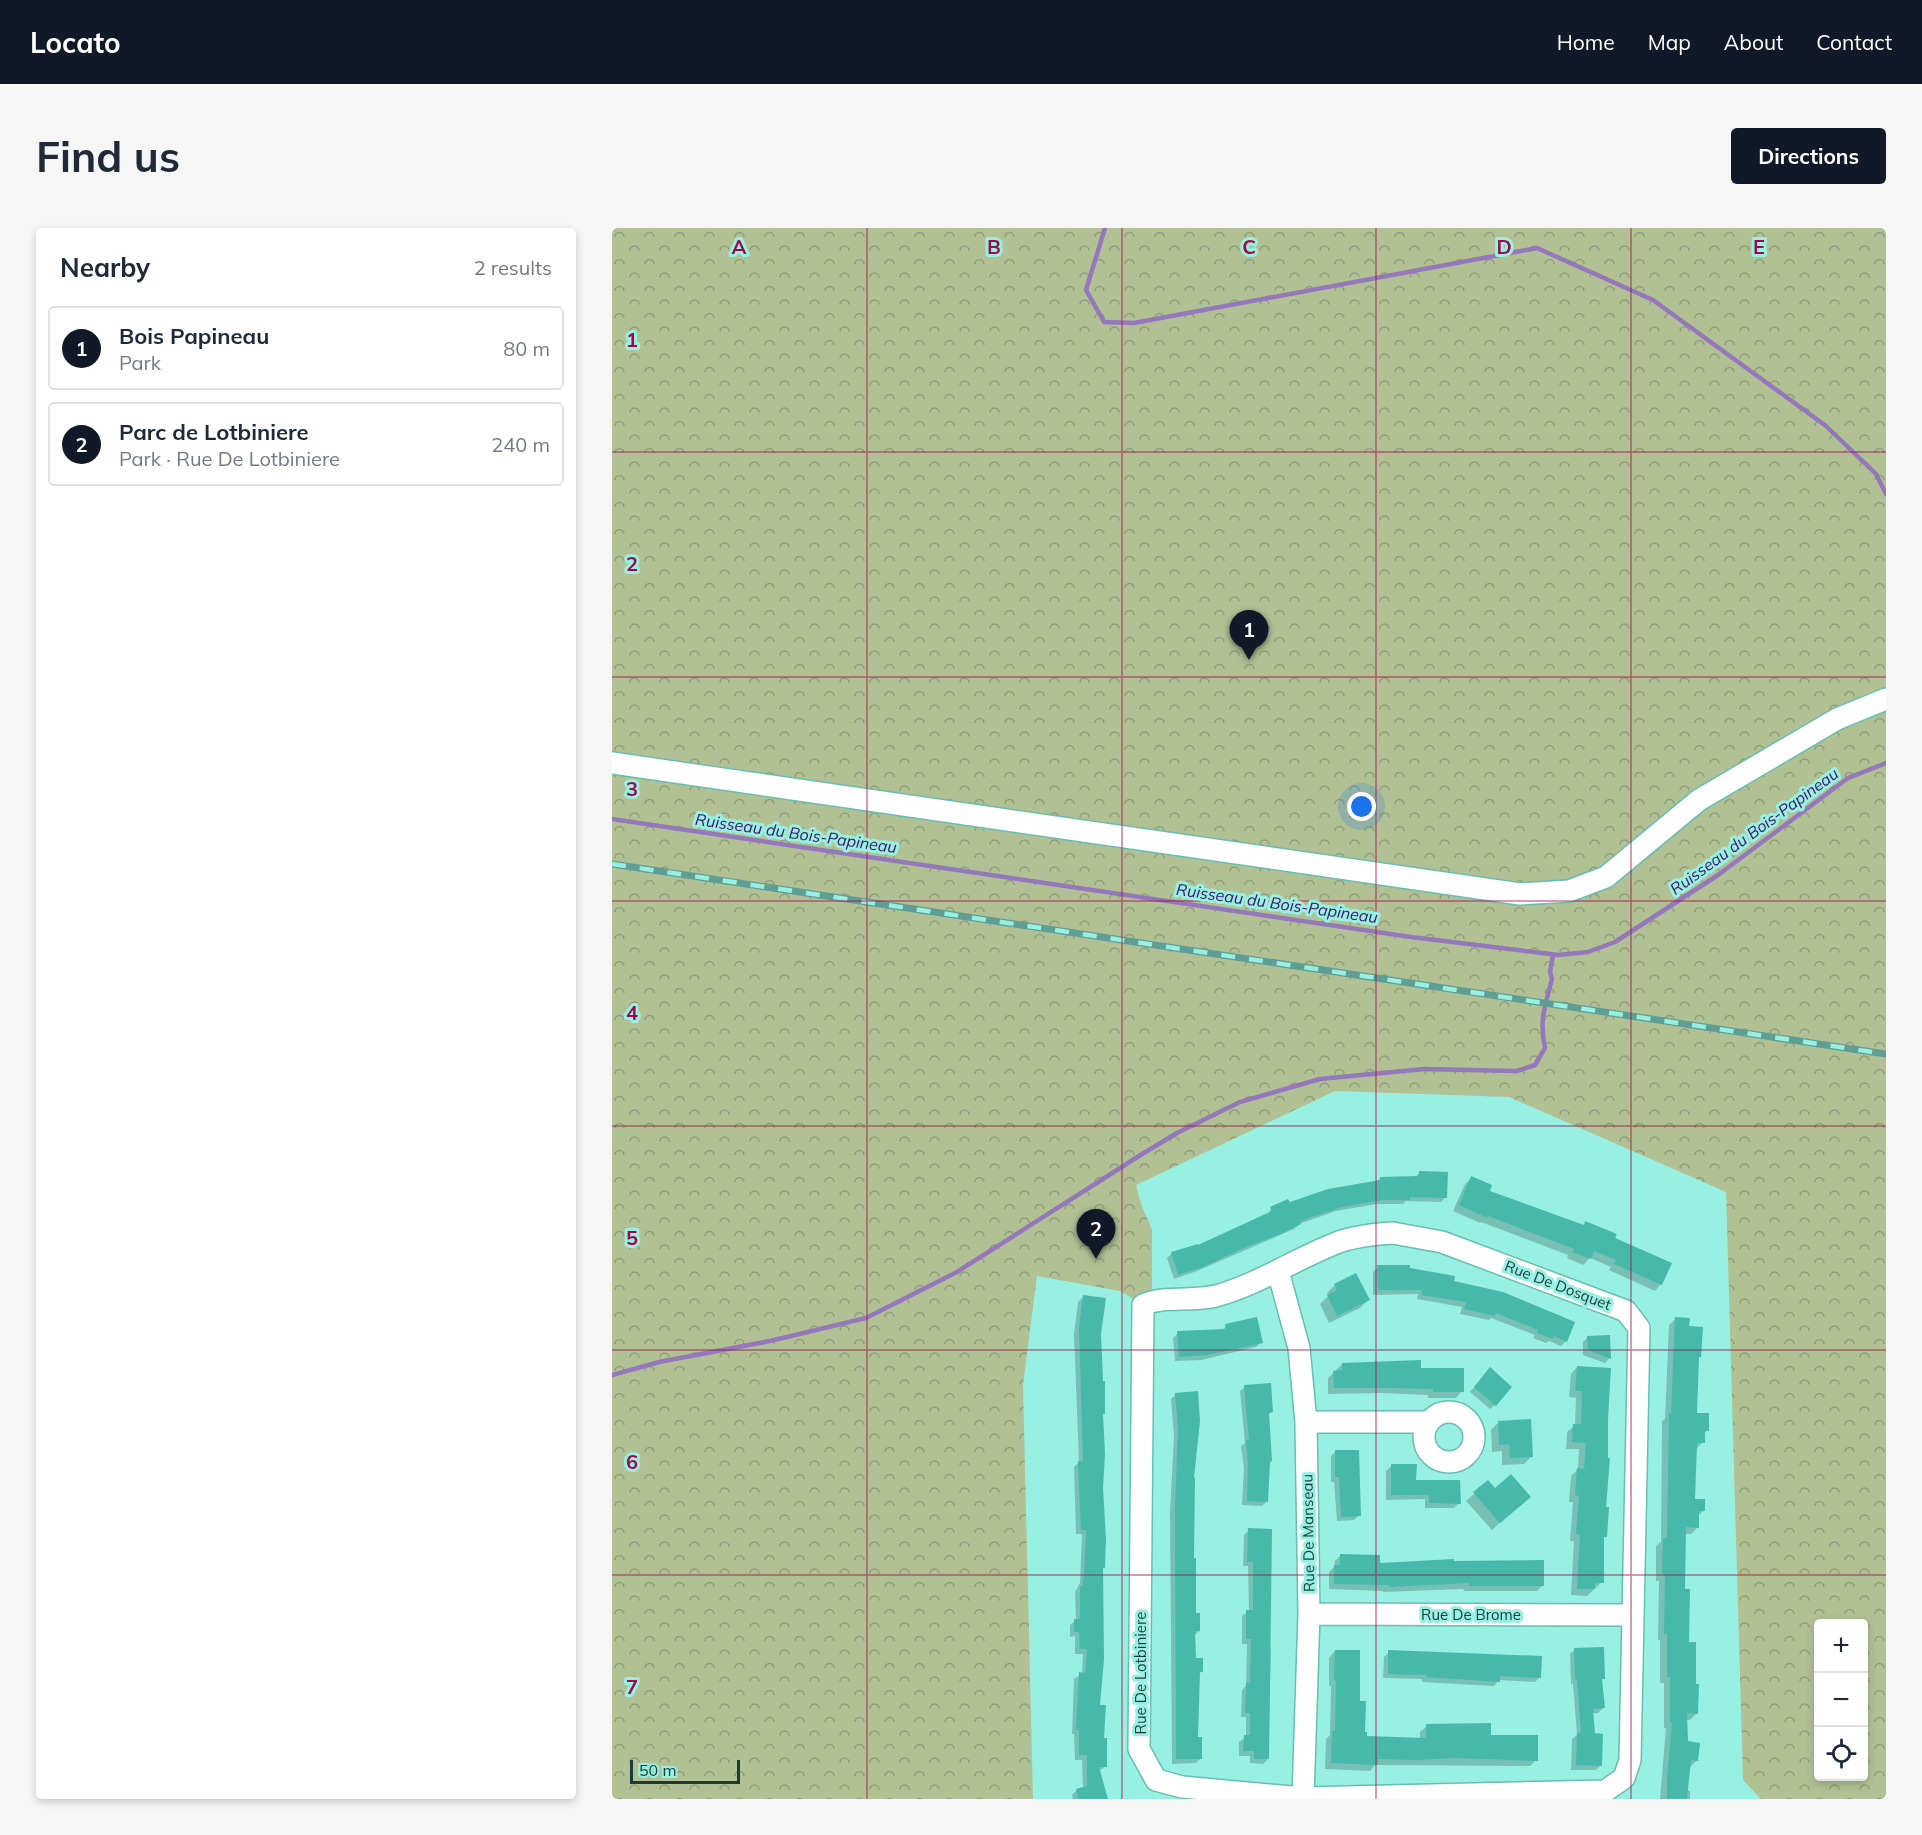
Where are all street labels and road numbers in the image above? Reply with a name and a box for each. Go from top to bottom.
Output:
street label: Rue De Dosquet [1502,1256,1614,1314]
street label: Rue De Manseau [1297,1474,1319,1592]
street label: Rue De Brome [1421,1605,1521,1624]
street label: Rue De Lotbiniere [1131,1612,1150,1734]

